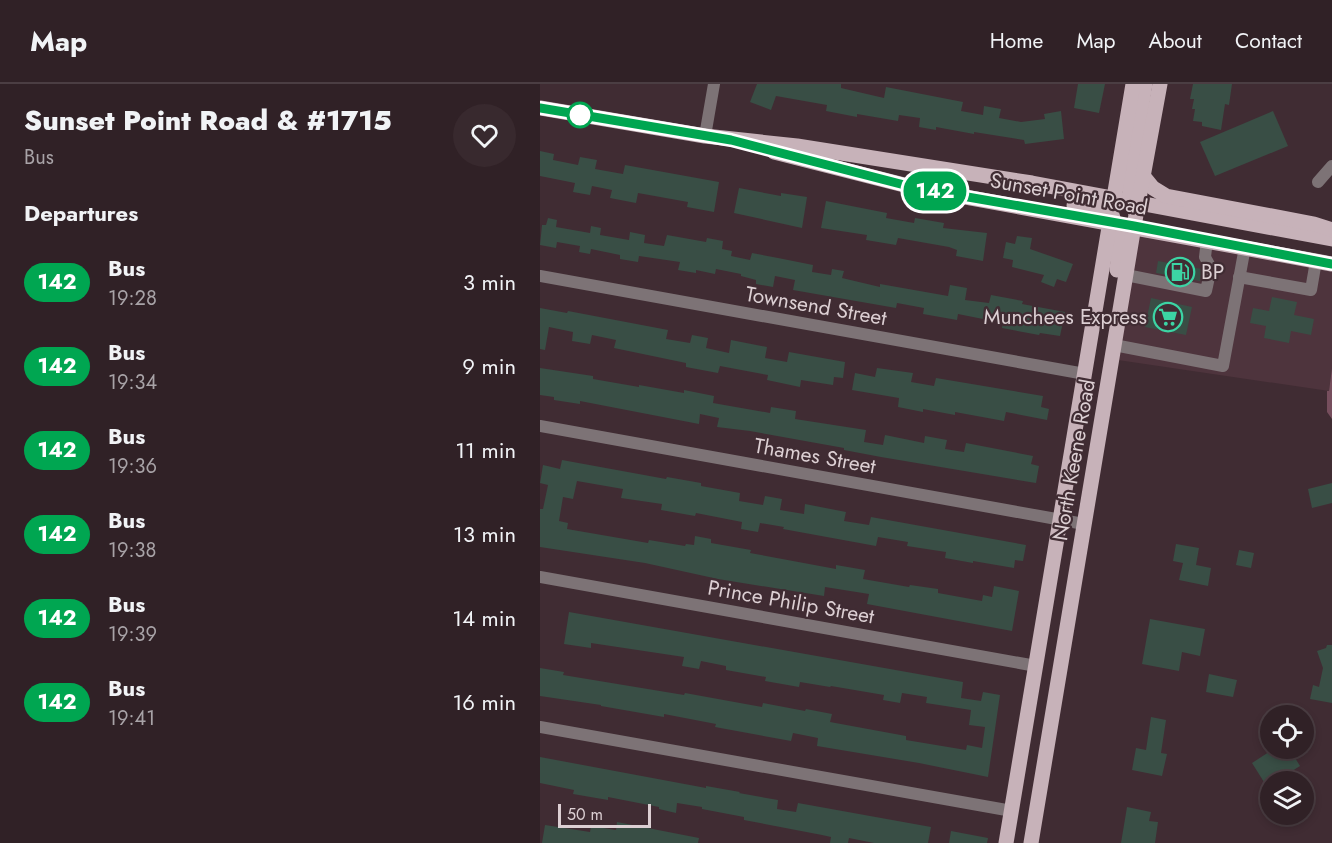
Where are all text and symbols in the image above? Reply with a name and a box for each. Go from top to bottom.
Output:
text: Map [30,21,87,62]
text: Home [990,26,1043,56]
text: Map [1076,26,1116,56]
text: About [1149,26,1202,56]
text: Contact [1235,26,1302,56]
text: Sunset Point Road & #1715 [24,100,392,141]
unlabelled marker [567,102,593,128]
button: heart [453,104,516,167]
text: Bus [24,143,54,172]
street label: Sunset Point Road [988,165,1150,223]
line badge: 142 [900,172,970,210]
text: 142 [915,176,955,206]
text: Departures [24,197,138,229]
text: Bus [108,252,145,284]
fuel station icon: BP [1164,256,1196,288]
place label: BP [1201,257,1224,287]
text: 3 min [463,266,516,298]
text: 142 [37,267,77,297]
street label: Townsend Street [743,279,889,333]
text: 19:28 [108,284,157,313]
supermarket icon: Munchees Express [1152,301,1184,333]
place label: Munchees Express [984,302,1147,332]
text: Bus [108,336,145,368]
text: 9 min [462,350,516,382]
text: 142 [37,351,77,381]
text: 19:34 [108,368,157,397]
street label: North Keene Road [1045,377,1103,543]
text: Bus [108,420,145,452]
street label: Thames Street [752,431,878,481]
text: 11 min [455,434,516,466]
text: 142 [37,435,77,465]
text: 19:36 [108,452,157,481]
text: Bus [108,504,145,536]
text: 13 min [453,518,516,550]
text: 142 [37,519,77,549]
text: 19:38 [108,536,156,565]
street label: Prince Philip Street [705,573,877,631]
text: Bus [108,588,145,620]
text: 14 min [452,602,516,634]
text: 142 [37,603,77,633]
text: 19:39 [108,620,157,649]
text: Bus [108,672,145,704]
text: 16 min [452,686,516,718]
text: 142 [37,687,77,717]
text: 19:41 [108,704,155,733]
map controls [1260,705,1314,825]
button: locate [1260,705,1314,759]
button: layers [1260,771,1314,825]
scale bar [558,801,651,828]
text: 50 m [567,803,603,826]

